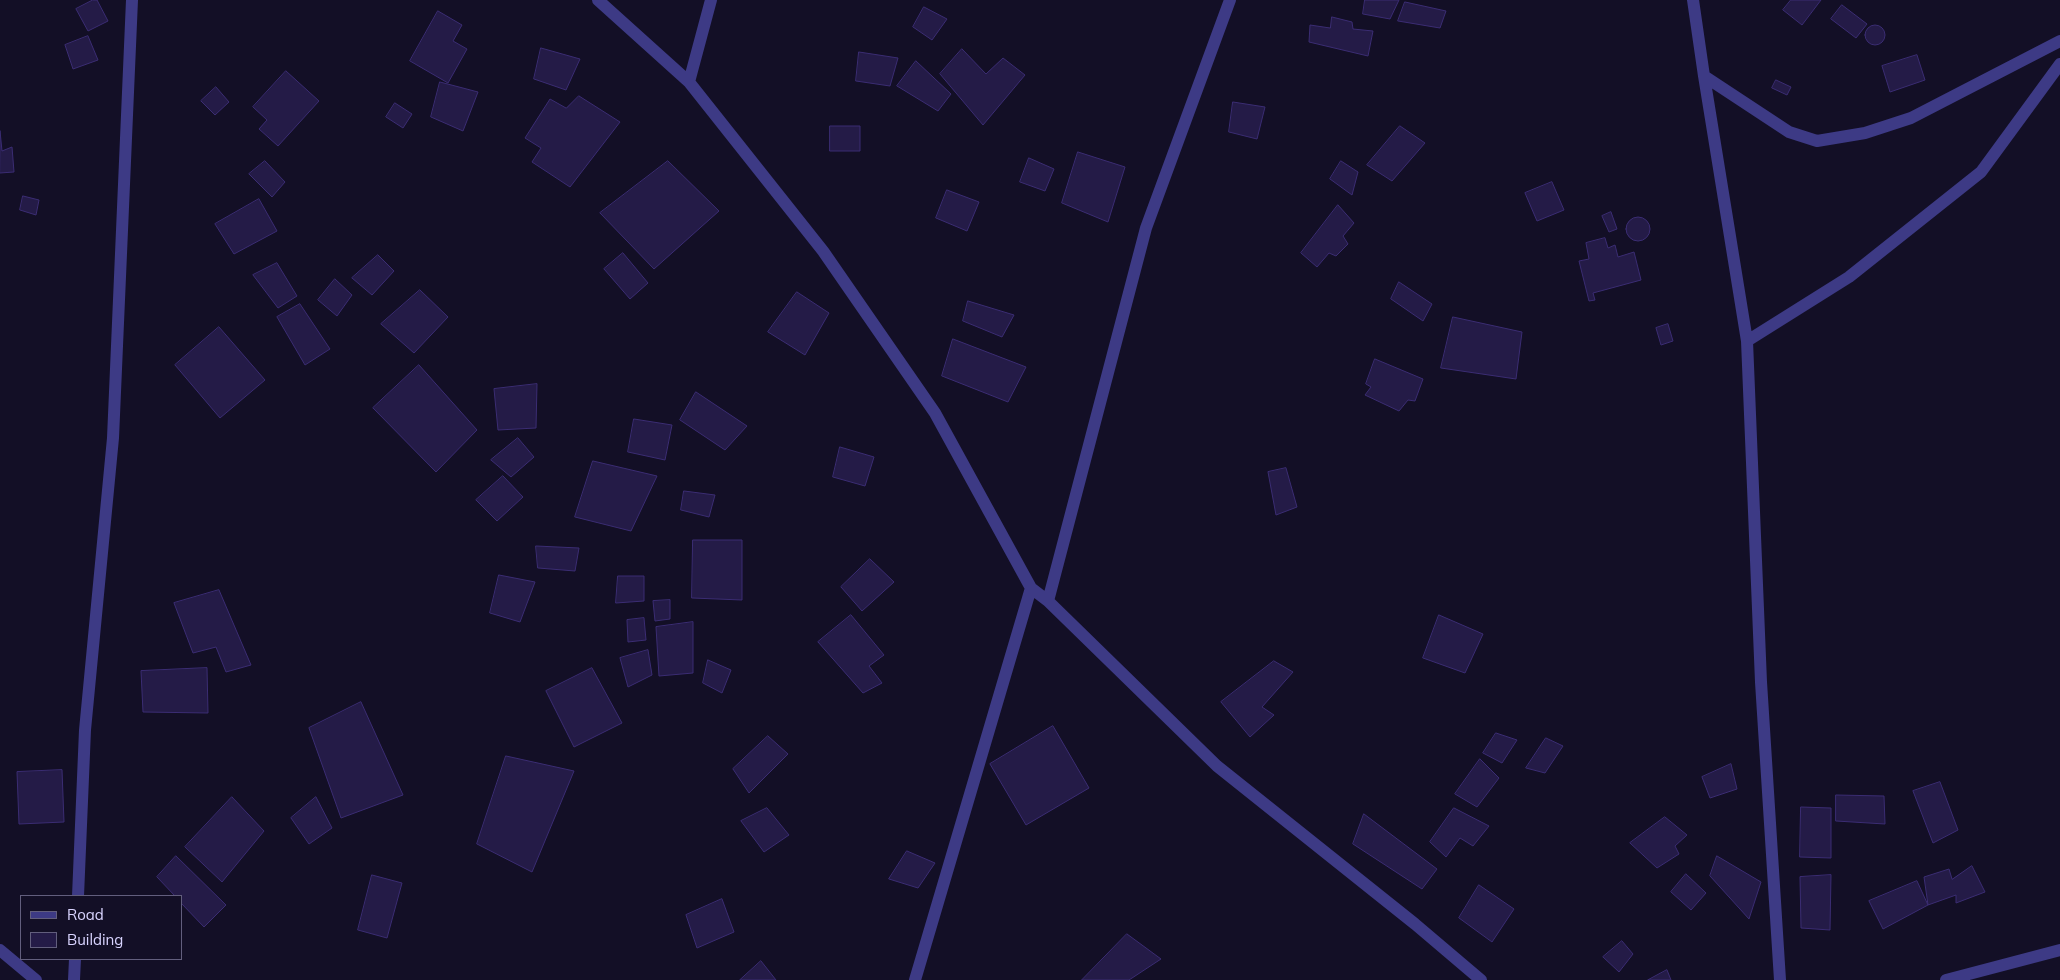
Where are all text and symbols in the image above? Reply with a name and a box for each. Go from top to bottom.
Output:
legend [20,895,182,960]
text: Road [67,905,104,924]
text: Building [67,930,123,949]

